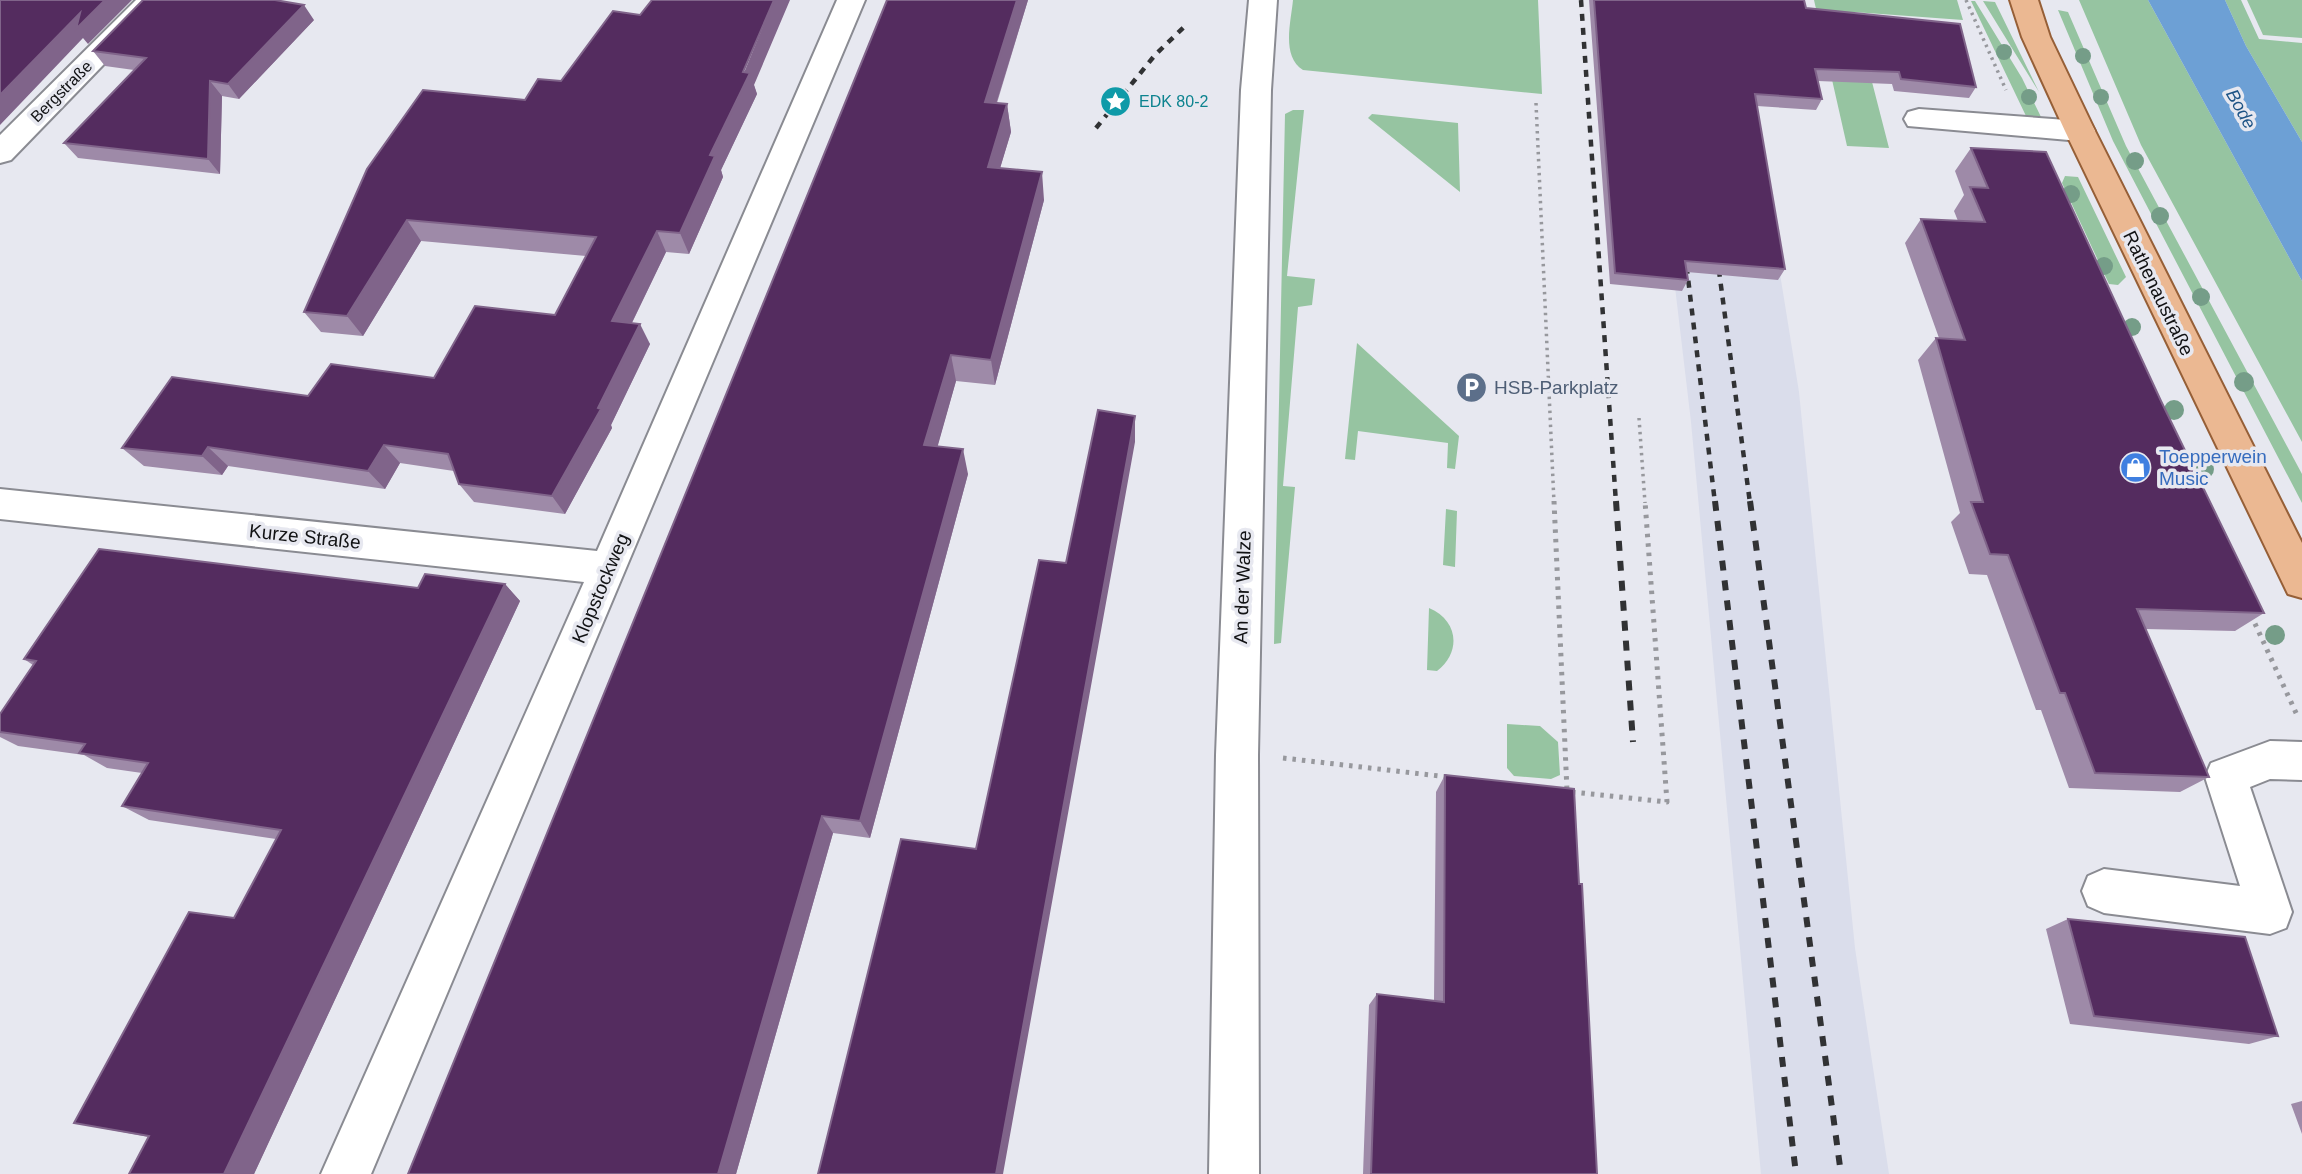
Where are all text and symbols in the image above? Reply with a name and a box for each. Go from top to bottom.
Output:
street label: Bergstraße [27,57,95,125]
place icon: EDK 80-2 [1099,84,1133,118]
water label: Bode [2222,86,2260,132]
place label: EDK 80-2 [1139,93,1208,110]
street label: Rathenaustraße [2119,227,2198,359]
parking icon: HSB-Parkplatz [1454,370,1488,404]
place label: HSB-Parkplatz [1494,377,1619,398]
place label: Toepperwein Music [2159,446,2267,489]
shop icon: Toepperwein Music [2119,450,2153,484]
street label: Kurze Straße [248,520,362,553]
street label: Klopstockweg [568,530,633,646]
street label: An der Walze [1230,530,1255,644]

